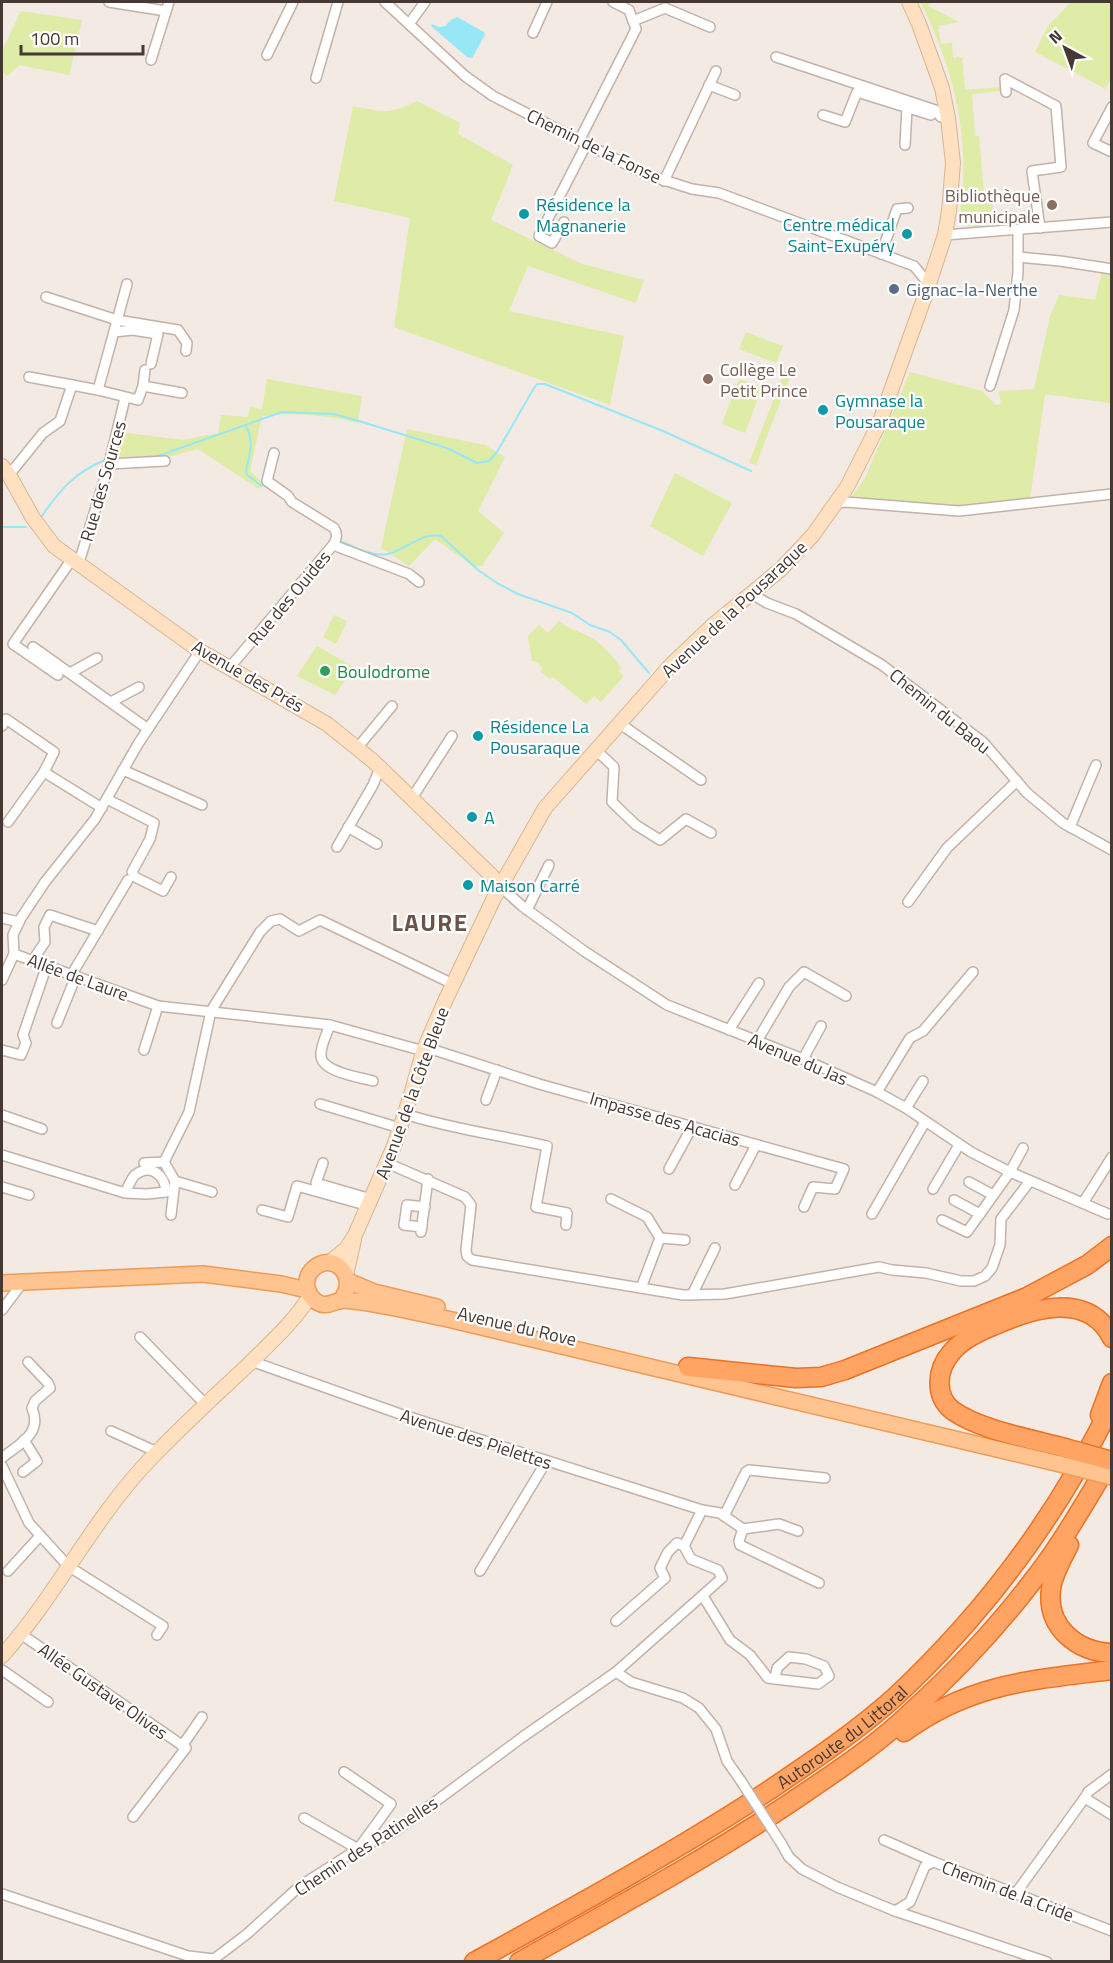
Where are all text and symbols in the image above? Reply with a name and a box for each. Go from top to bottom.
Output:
scale bar [21,18,142,56]
north arrow [1035,18,1095,78]
text: N [1043,24,1067,49]
text: 100 m [30,25,79,52]
street label: Chemin de la Fonse [522,102,666,190]
place label: Bibliothèque municipale [945,182,1040,230]
place label: Résidence la Magnanerie [536,191,631,239]
marker: Bibliothèque municipale [1045,198,1059,212]
marker: Résidence la Magnanerie [517,207,531,221]
place label: Centre médical Saint-Exupéry [783,211,895,259]
marker: Centre médical Saint-Exupéry [900,227,914,241]
place label: Gignac-la-Nerthe [906,276,1038,303]
marker: Gignac-la-Nerthe [887,282,901,296]
place label: Collège Le Petit Prince [720,356,808,404]
marker: Collège Le Petit Prince [701,372,715,386]
place label: Gymnase la Pousaraque [835,387,925,435]
marker: Gymnase la Pousaraque [816,403,830,417]
street label: Rue des Sources [73,417,133,545]
street label: Avenue de la Pousaraque [655,534,813,684]
street label: Rue des Ouides [241,545,337,651]
street label: Avenue des Prés [187,633,309,719]
place label: Boulodrome [337,658,430,685]
street label: Chemin du Baou [884,662,996,760]
marker: Boulodrome [318,664,332,678]
place label: Résidence La Pousaraque [490,713,589,761]
marker: Résidence La Pousaraque [471,729,485,743]
place label: A [484,804,495,831]
marker: A [465,810,479,824]
place label: Maison Carré [480,872,580,899]
marker: Maison Carré [461,878,475,892]
district label: LAURE [391,904,469,940]
street label: Allée de Laure [24,946,132,1008]
street label: Avenue de la Côte Bleue [368,1003,456,1183]
street label: Avenue du Jas [744,1026,852,1092]
street label: Impasse des Acacias [587,1085,743,1153]
street label: Avenue du Rove [455,1299,579,1353]
street label: Avenue des Pielettes [397,1402,555,1476]
street label: Allée Gustave Olives [33,1636,173,1746]
street label: Autoroute du Littoral [771,1679,914,1795]
street label: Chemin des Patinelles [289,1789,443,1903]
street label: Chemin de la Cride [938,1853,1078,1929]

